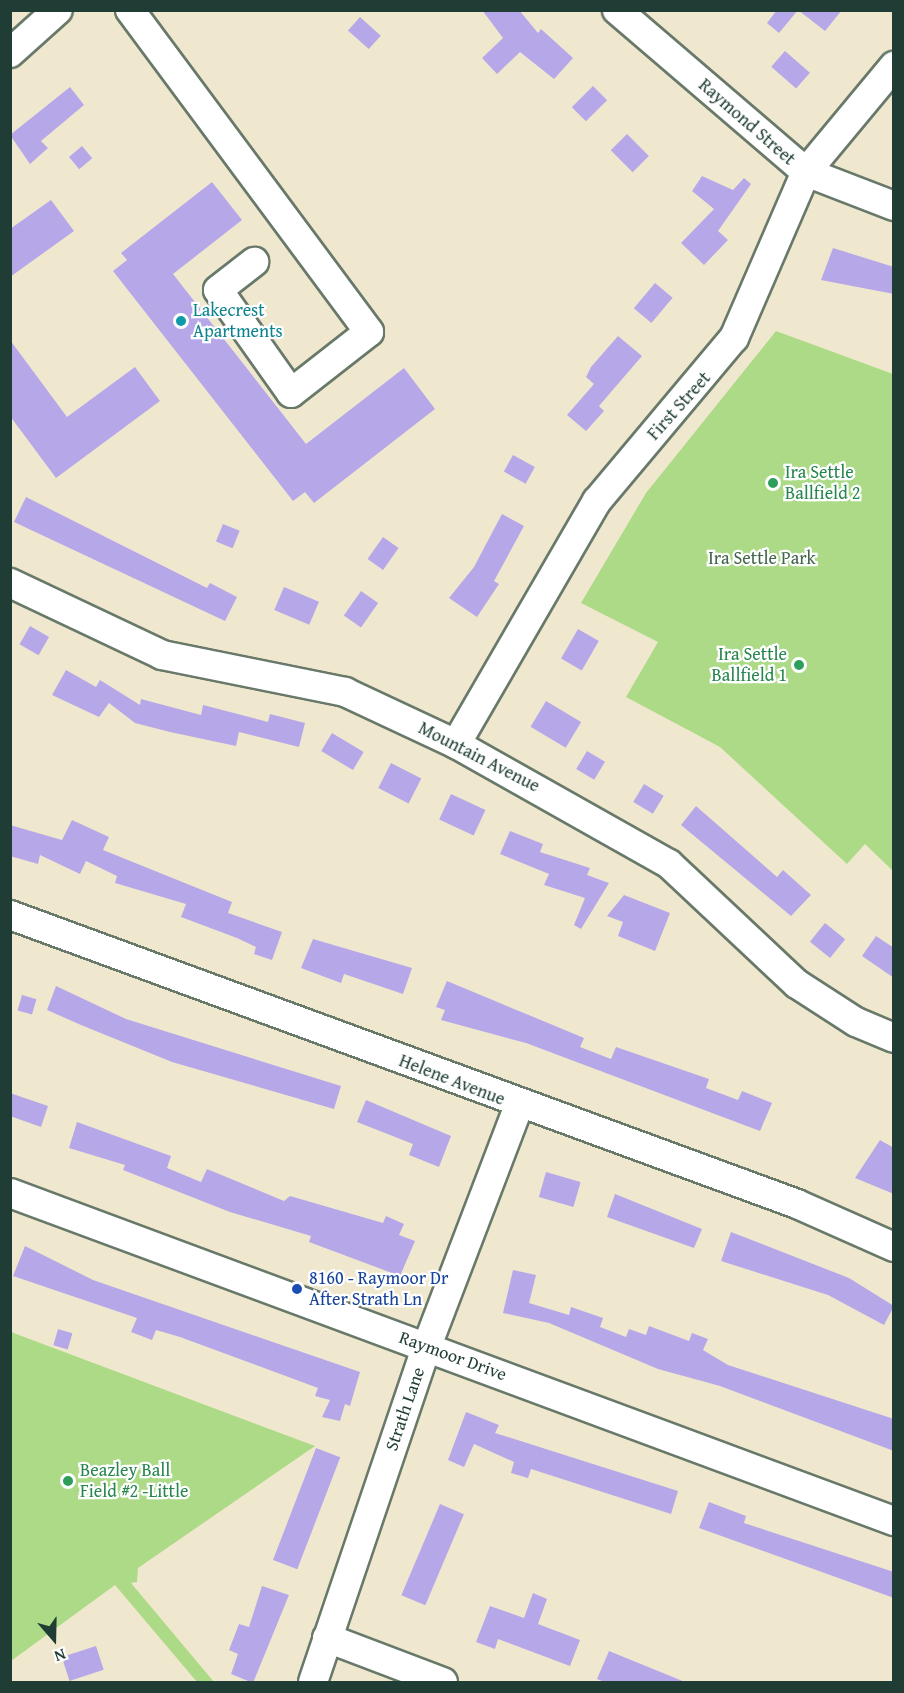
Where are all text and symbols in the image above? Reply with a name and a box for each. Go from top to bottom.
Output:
street label: Raymond Street [694,74,800,170]
place label: Lakecrest Apartments [193,300,283,342]
marker: Lakecrest Apartments [174,314,188,328]
street label: First Street [643,367,715,445]
place label: Ira Settle Ballfield 2 [785,462,860,504]
marker: Ira Settle Ballfield 2 [766,476,780,490]
park label: Ira Settle Park [708,547,816,569]
place label: Ira Settle Ballfield 1 [712,644,787,686]
marker: Ira Settle Ballfield 1 [792,658,806,672]
street label: Mountain Avenue [415,717,543,797]
street label: Helene Avenue [396,1050,508,1110]
place label: 8160 - Raymoor Dr After Strath Ln [309,1268,448,1310]
marker: 8160 - Raymoor Dr After Strath Ln [290,1282,304,1296]
street label: Raymoor Drive [396,1327,510,1385]
street label: Strath Lane [381,1364,429,1454]
place label: Beazley Ball Field #2 -Little [80,1460,188,1502]
marker: Beazley Ball Field #2 -Little [61,1474,75,1488]
north arrow [24,1609,84,1669]
text: N [51,1643,69,1669]

